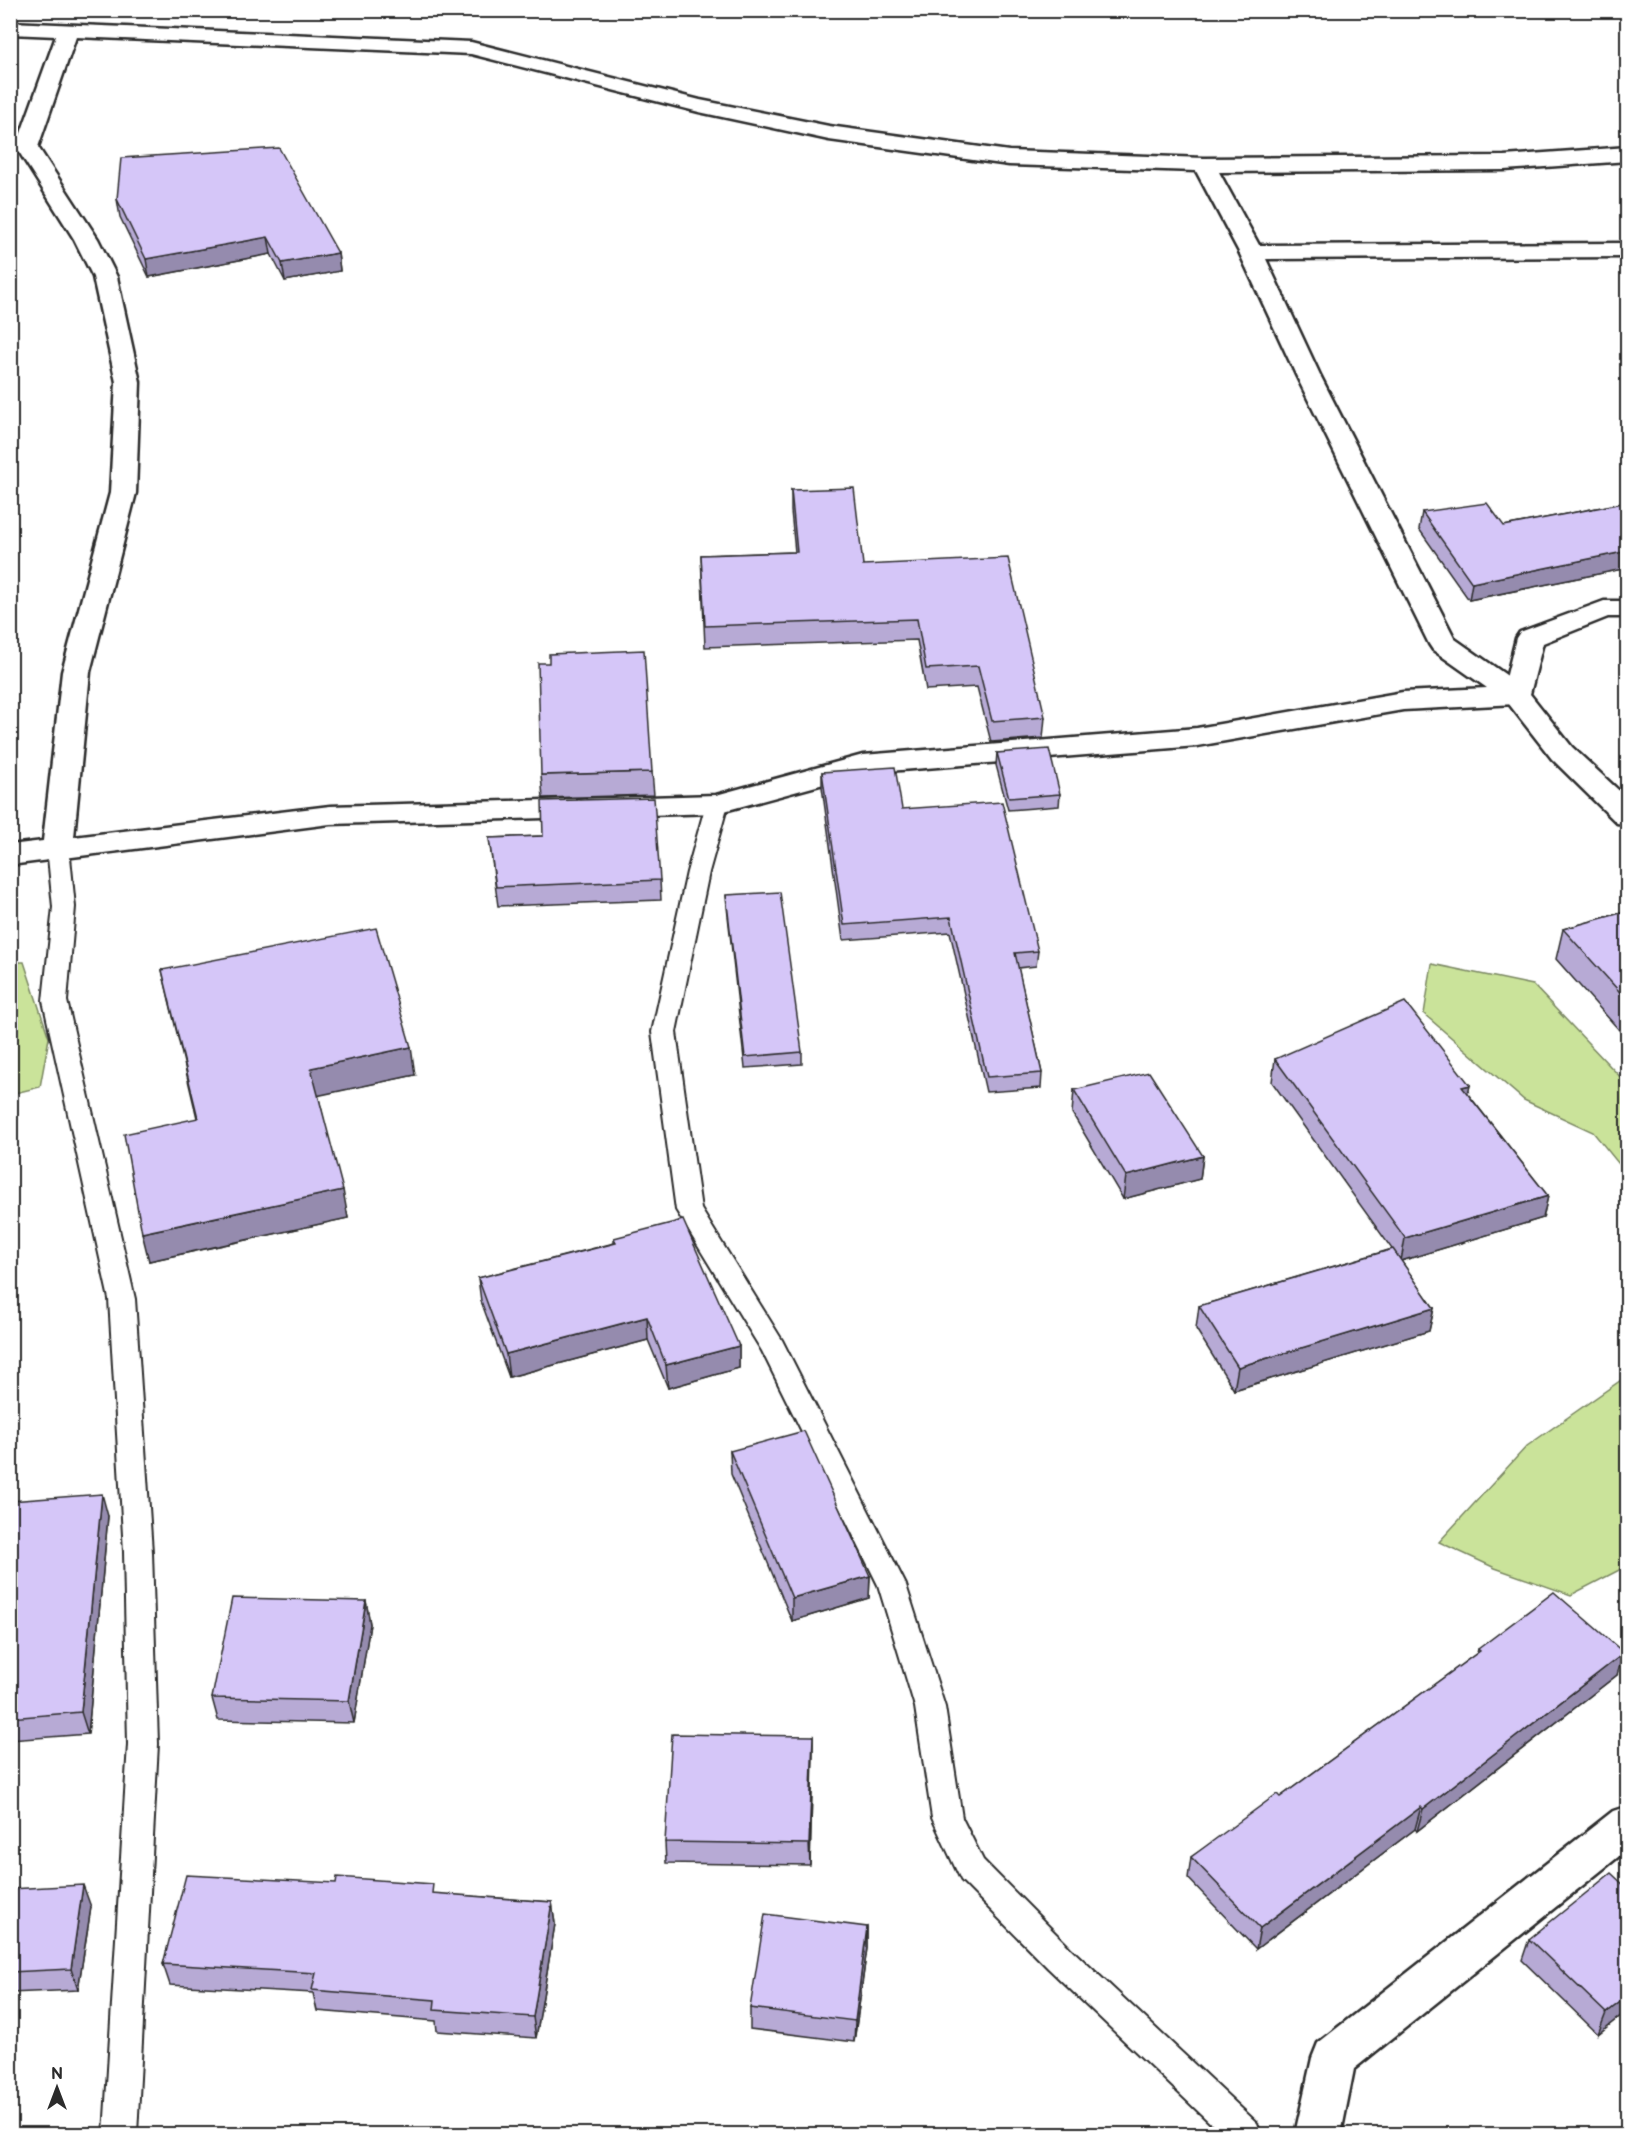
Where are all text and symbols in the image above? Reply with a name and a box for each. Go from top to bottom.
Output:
north arrow [27,2058,87,2118]
text: N [51,2065,63,2084]

